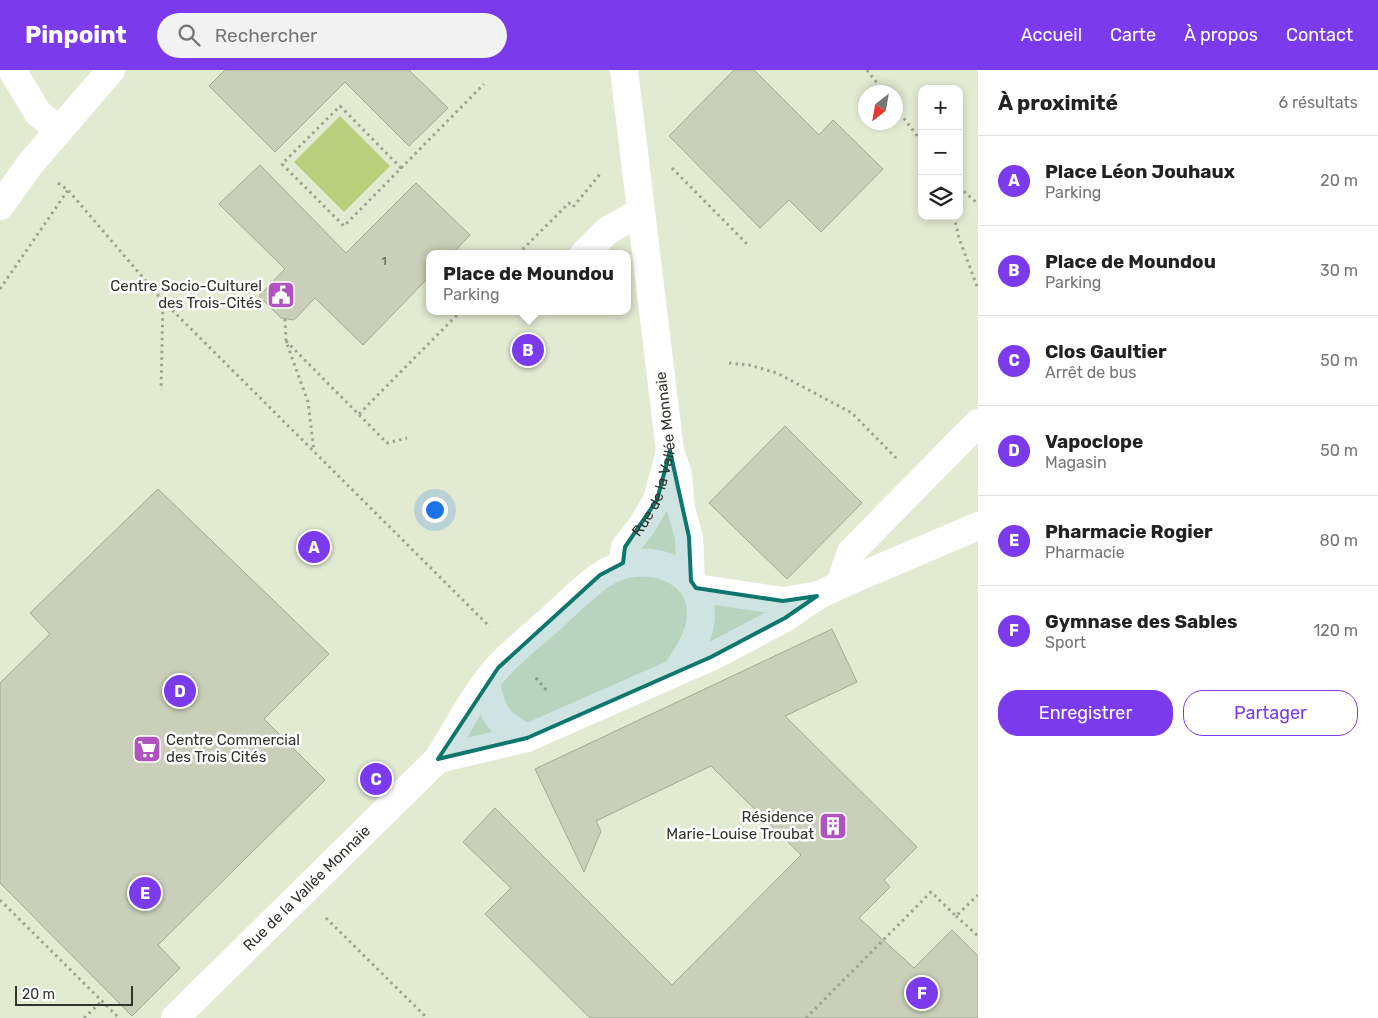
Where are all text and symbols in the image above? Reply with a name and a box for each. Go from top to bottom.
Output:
search box [157,13,507,58]
text: Pinpoint [25,21,127,49]
icon: search [175,21,203,49]
text: Rechercher [215,24,317,47]
text: Accueil [1021,24,1082,46]
text: Carte [1110,24,1156,46]
text: À propos [1184,24,1258,46]
text: Contact [1286,24,1353,46]
north arrow [858,85,903,130]
map controls [918,85,963,220]
button: + [918,85,963,130]
text: À proximité [998,90,1118,115]
text: 6 résultats [1278,93,1358,112]
button: − [918,130,963,175]
text: Place Léon Jouhaux [1045,160,1235,183]
text: A [1008,171,1020,190]
text: 20 m [1320,171,1358,190]
button: layers [918,175,963,220]
text: Parking [1045,183,1101,202]
popup [426,250,631,315]
text: Place de Moundou [1045,250,1216,273]
house number: 1 [381,254,387,268]
text: B [1008,261,1020,280]
text: 30 m [1320,261,1358,280]
text: Place de Moundou [443,262,614,285]
text: Parking [1045,273,1101,292]
place label: Centre Socio-Culturel des Trois-Cités [110,277,262,312]
public building icon: Centre Socio-Culturel des Trois-Cités [266,280,296,310]
text: Parking [443,285,499,304]
pin: B [512,331,544,369]
text: Clos Gaultier [1045,340,1167,363]
text: C [1008,351,1020,370]
text: 50 m [1320,351,1358,370]
text: Arrêt de bus [1045,363,1137,382]
street label: Rue de la Vallée Monnaie [628,371,679,540]
text: Vapoclope [1045,430,1143,453]
text: D [1008,441,1020,460]
text: 50 m [1320,441,1358,460]
text: Magasin [1045,453,1107,472]
your location [422,497,448,523]
text: Pharmacie Rogier [1045,520,1213,543]
pin: A [298,528,330,566]
text: E [1009,531,1019,550]
text: 80 m [1320,531,1358,550]
text: Pharmacie [1045,543,1125,562]
text: Gymnase des Sables [1045,610,1238,633]
text: F [1009,621,1019,640]
text: 120 m [1313,621,1358,640]
text: Sport [1045,633,1086,652]
pin: D [164,672,196,710]
button: Enregistrer [998,690,1173,736]
button: Partager [1183,690,1358,736]
place label: Centre Commercial des Trois Cités [166,731,300,766]
supermarket icon: Centre Commercial des Trois Cités [132,734,162,764]
pin: C [360,760,392,798]
place label: Résidence Marie-Louise Troubat [666,808,814,843]
building icon: Résidence Marie-Louise Troubat [818,811,848,841]
street label: Rue de la Vallée Monnaie [239,822,374,955]
pin: E [129,874,161,912]
pin: F [906,974,938,1012]
scale bar [15,983,132,1006]
text: 20 m [22,986,55,1003]

